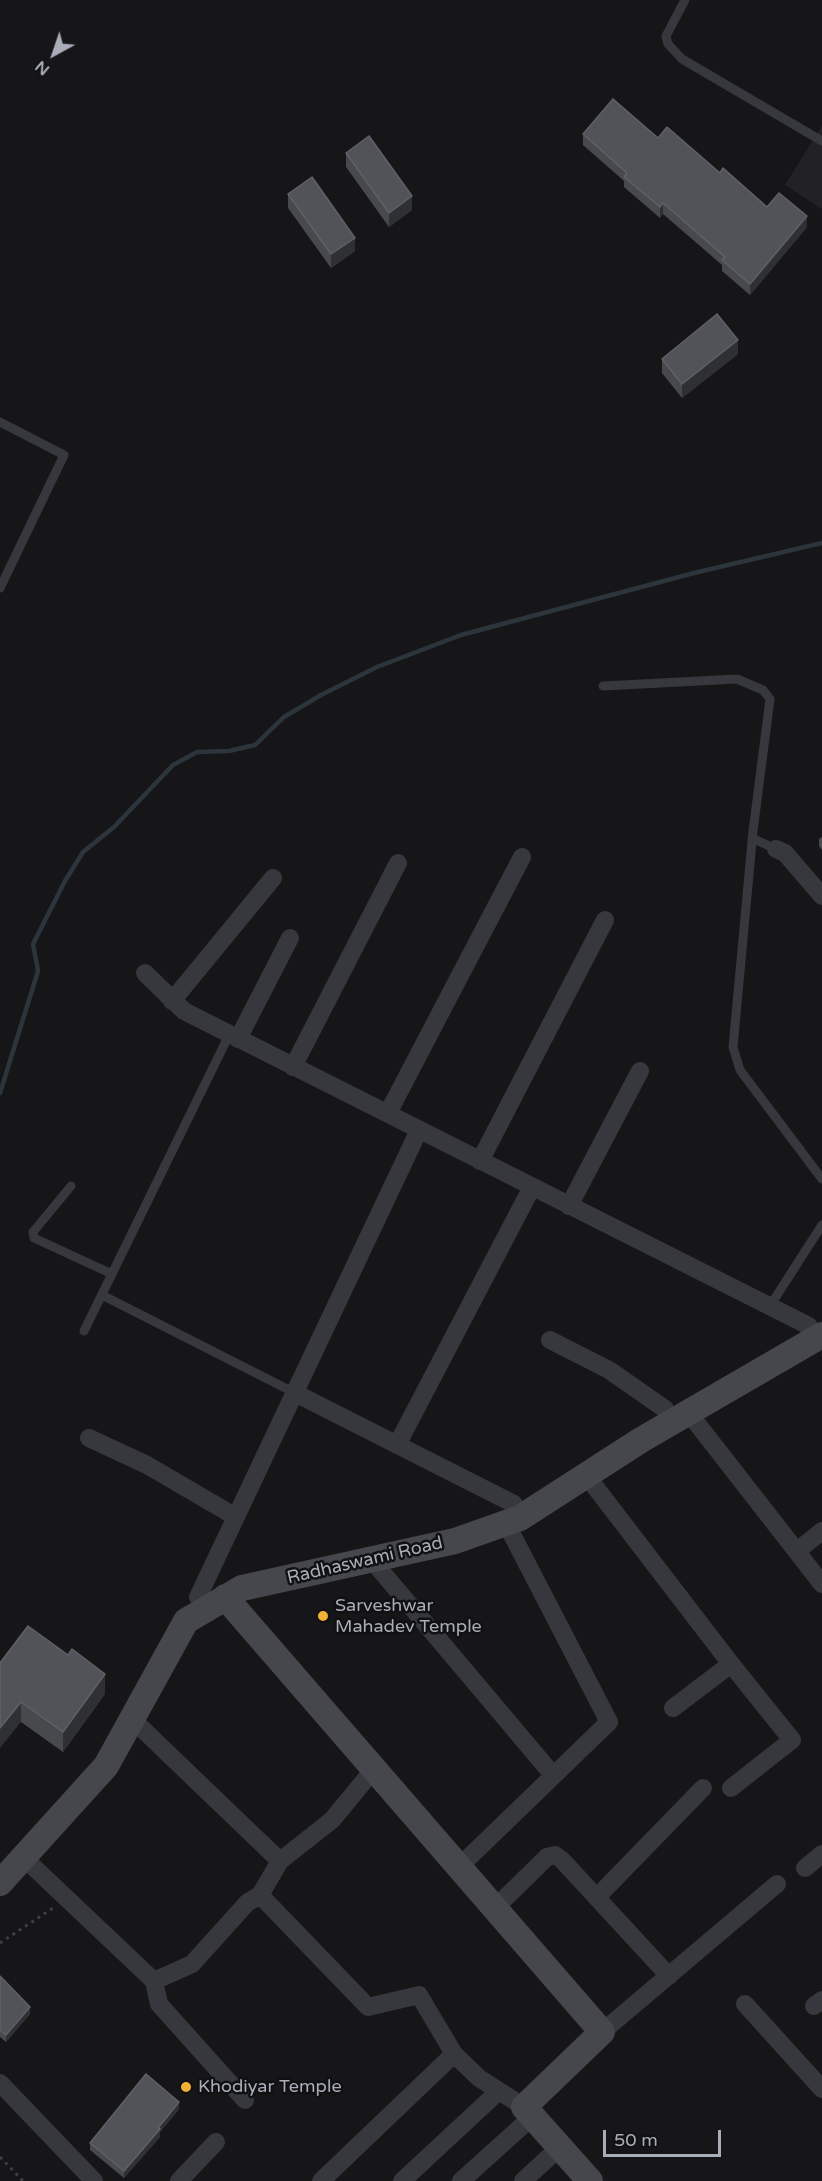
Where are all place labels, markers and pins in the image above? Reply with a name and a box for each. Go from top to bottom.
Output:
place label: Sarveshwar Mahadev Temple [335,1595,482,1638]
marker: Sarveshwar Mahadev Temple [316,1609,330,1623]
place label: Khodiyar Temple [198,2076,342,2098]
marker: Khodiyar Temple [179,2080,193,2094]

